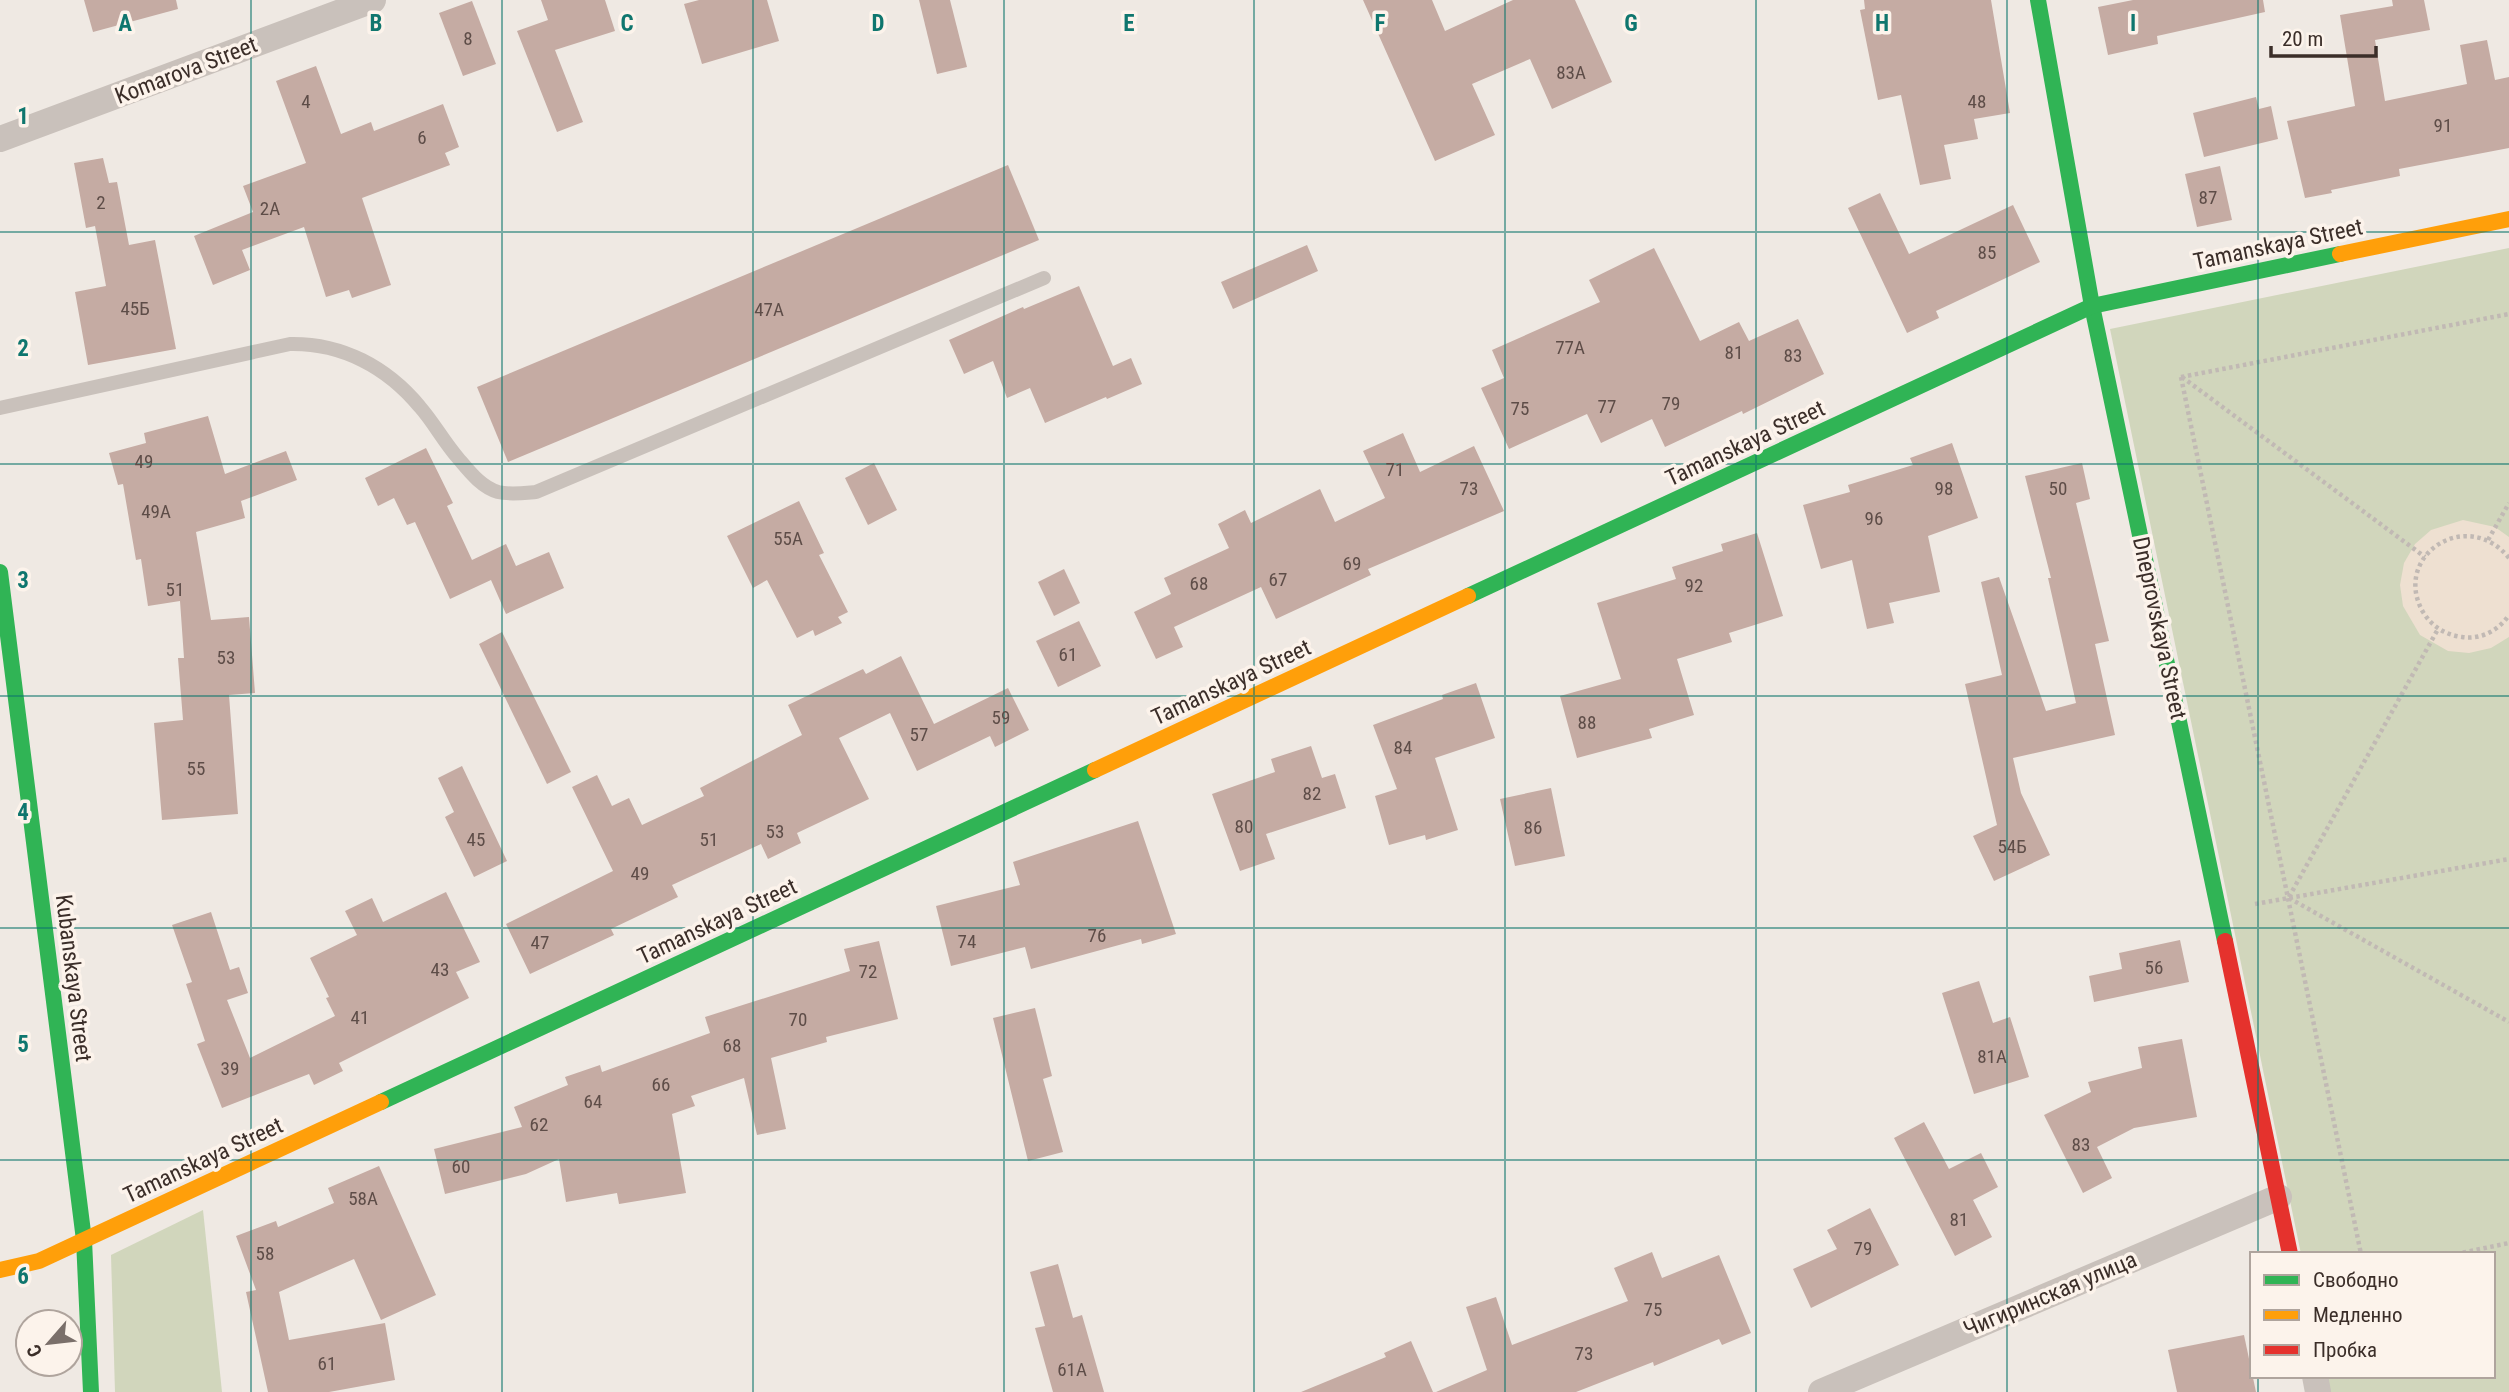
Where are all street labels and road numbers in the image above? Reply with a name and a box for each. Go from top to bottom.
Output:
street label: Komarova Street [111,31,261,110]
street label: Tamanskaya Street [2191,213,2365,276]
street label: Tamanskaya Street [1661,395,1829,492]
street label: Dneprovskaya Street [2127,534,2192,722]
street label: Tamanskaya Street [1147,634,1315,731]
street label: Tamanskaya Street [633,873,801,970]
street label: Kubanskaya Street [50,893,97,1063]
street label: Tamanskaya Street [119,1112,287,1209]
street label: Чигиринская улица [1960,1246,2141,1343]

